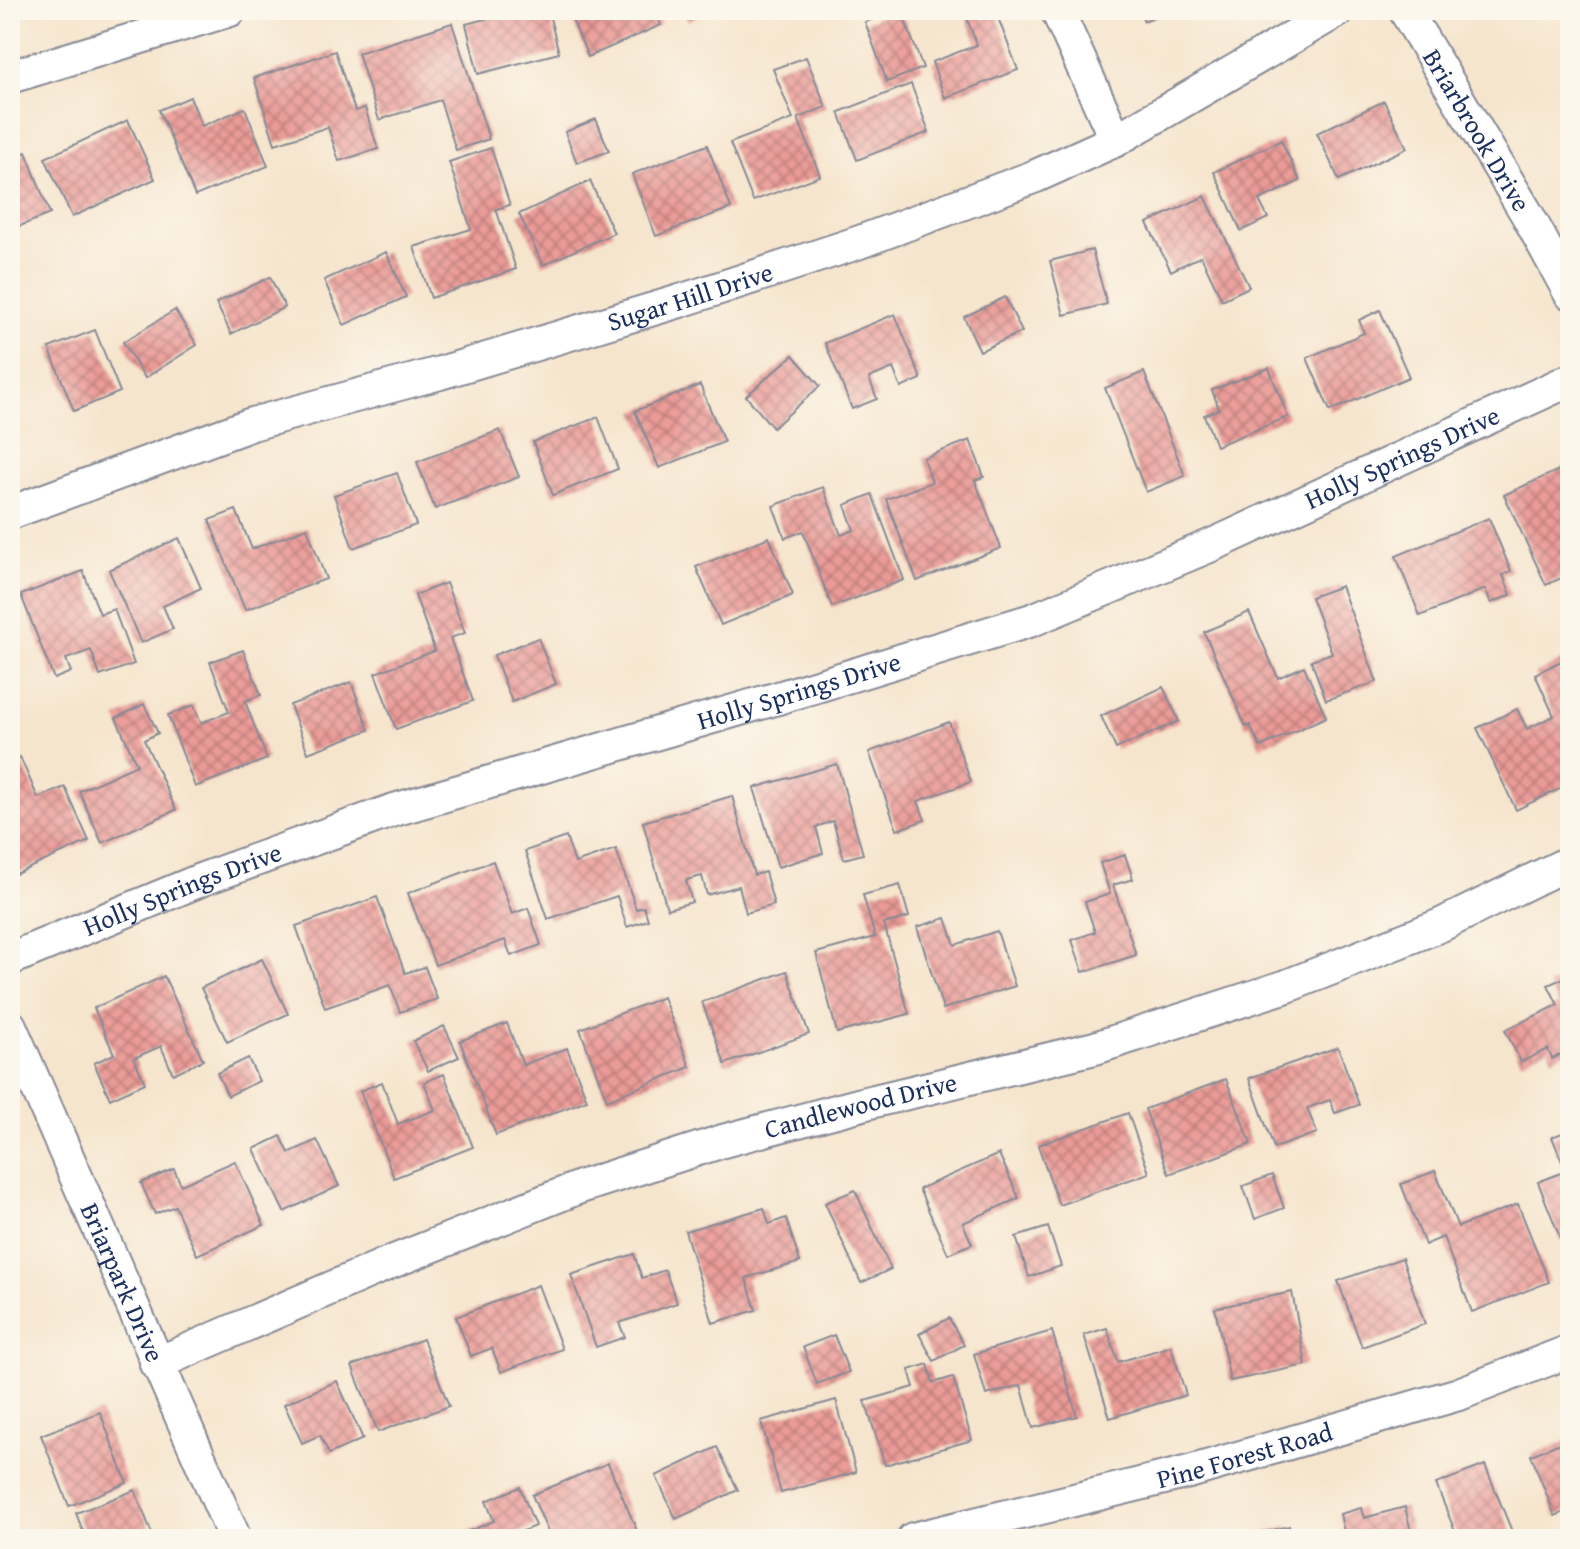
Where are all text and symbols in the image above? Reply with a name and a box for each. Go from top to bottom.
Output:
street label: Briarbrook Drive [1413,41,1541,219]
street label: Sugar Hill Drive [602,252,778,341]
street label: Holly Springs Drive [1298,395,1506,519]
street label: Holly Springs Drive [692,642,905,740]
street label: Holly Springs Drive [77,832,287,946]
street label: Candlewood Drive [760,1062,961,1148]
street label: Briarpark Drive [71,1196,175,1368]
street label: Pine Forest Road [1153,1412,1337,1498]

